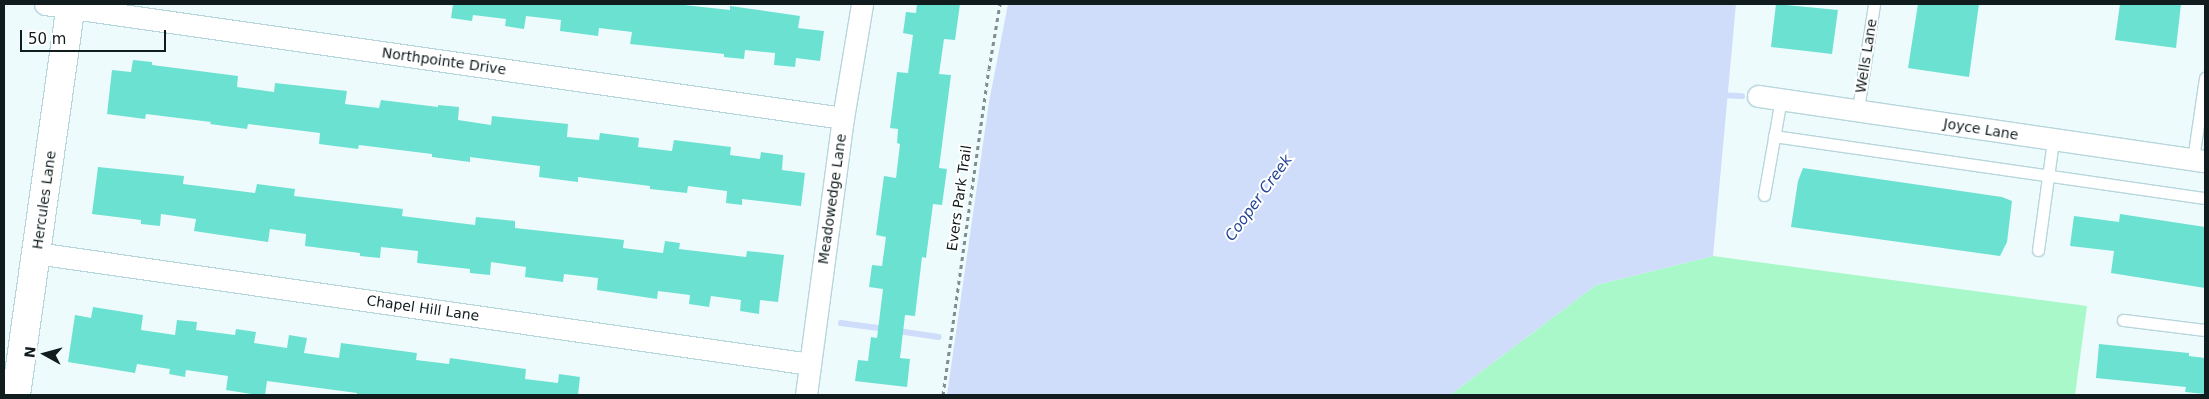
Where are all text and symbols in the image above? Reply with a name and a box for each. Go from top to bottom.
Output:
street label: Wells Lane [1852,18,1880,94]
scale bar [22,20,169,52]
text: 50 m [28,30,66,48]
street label: Northpointe Drive [381,44,507,78]
street label: Joyce Lane [1942,115,2020,143]
street label: Meadowedge Lane [815,133,849,265]
street label: Evers Park Trail [943,144,975,252]
street label: Hercules Lane [29,150,59,250]
water label: Cooper Creek [1222,151,1296,245]
street label: Chapel Hill Lane [366,292,480,324]
north arrow [20,329,70,379]
text: N [21,345,39,359]

